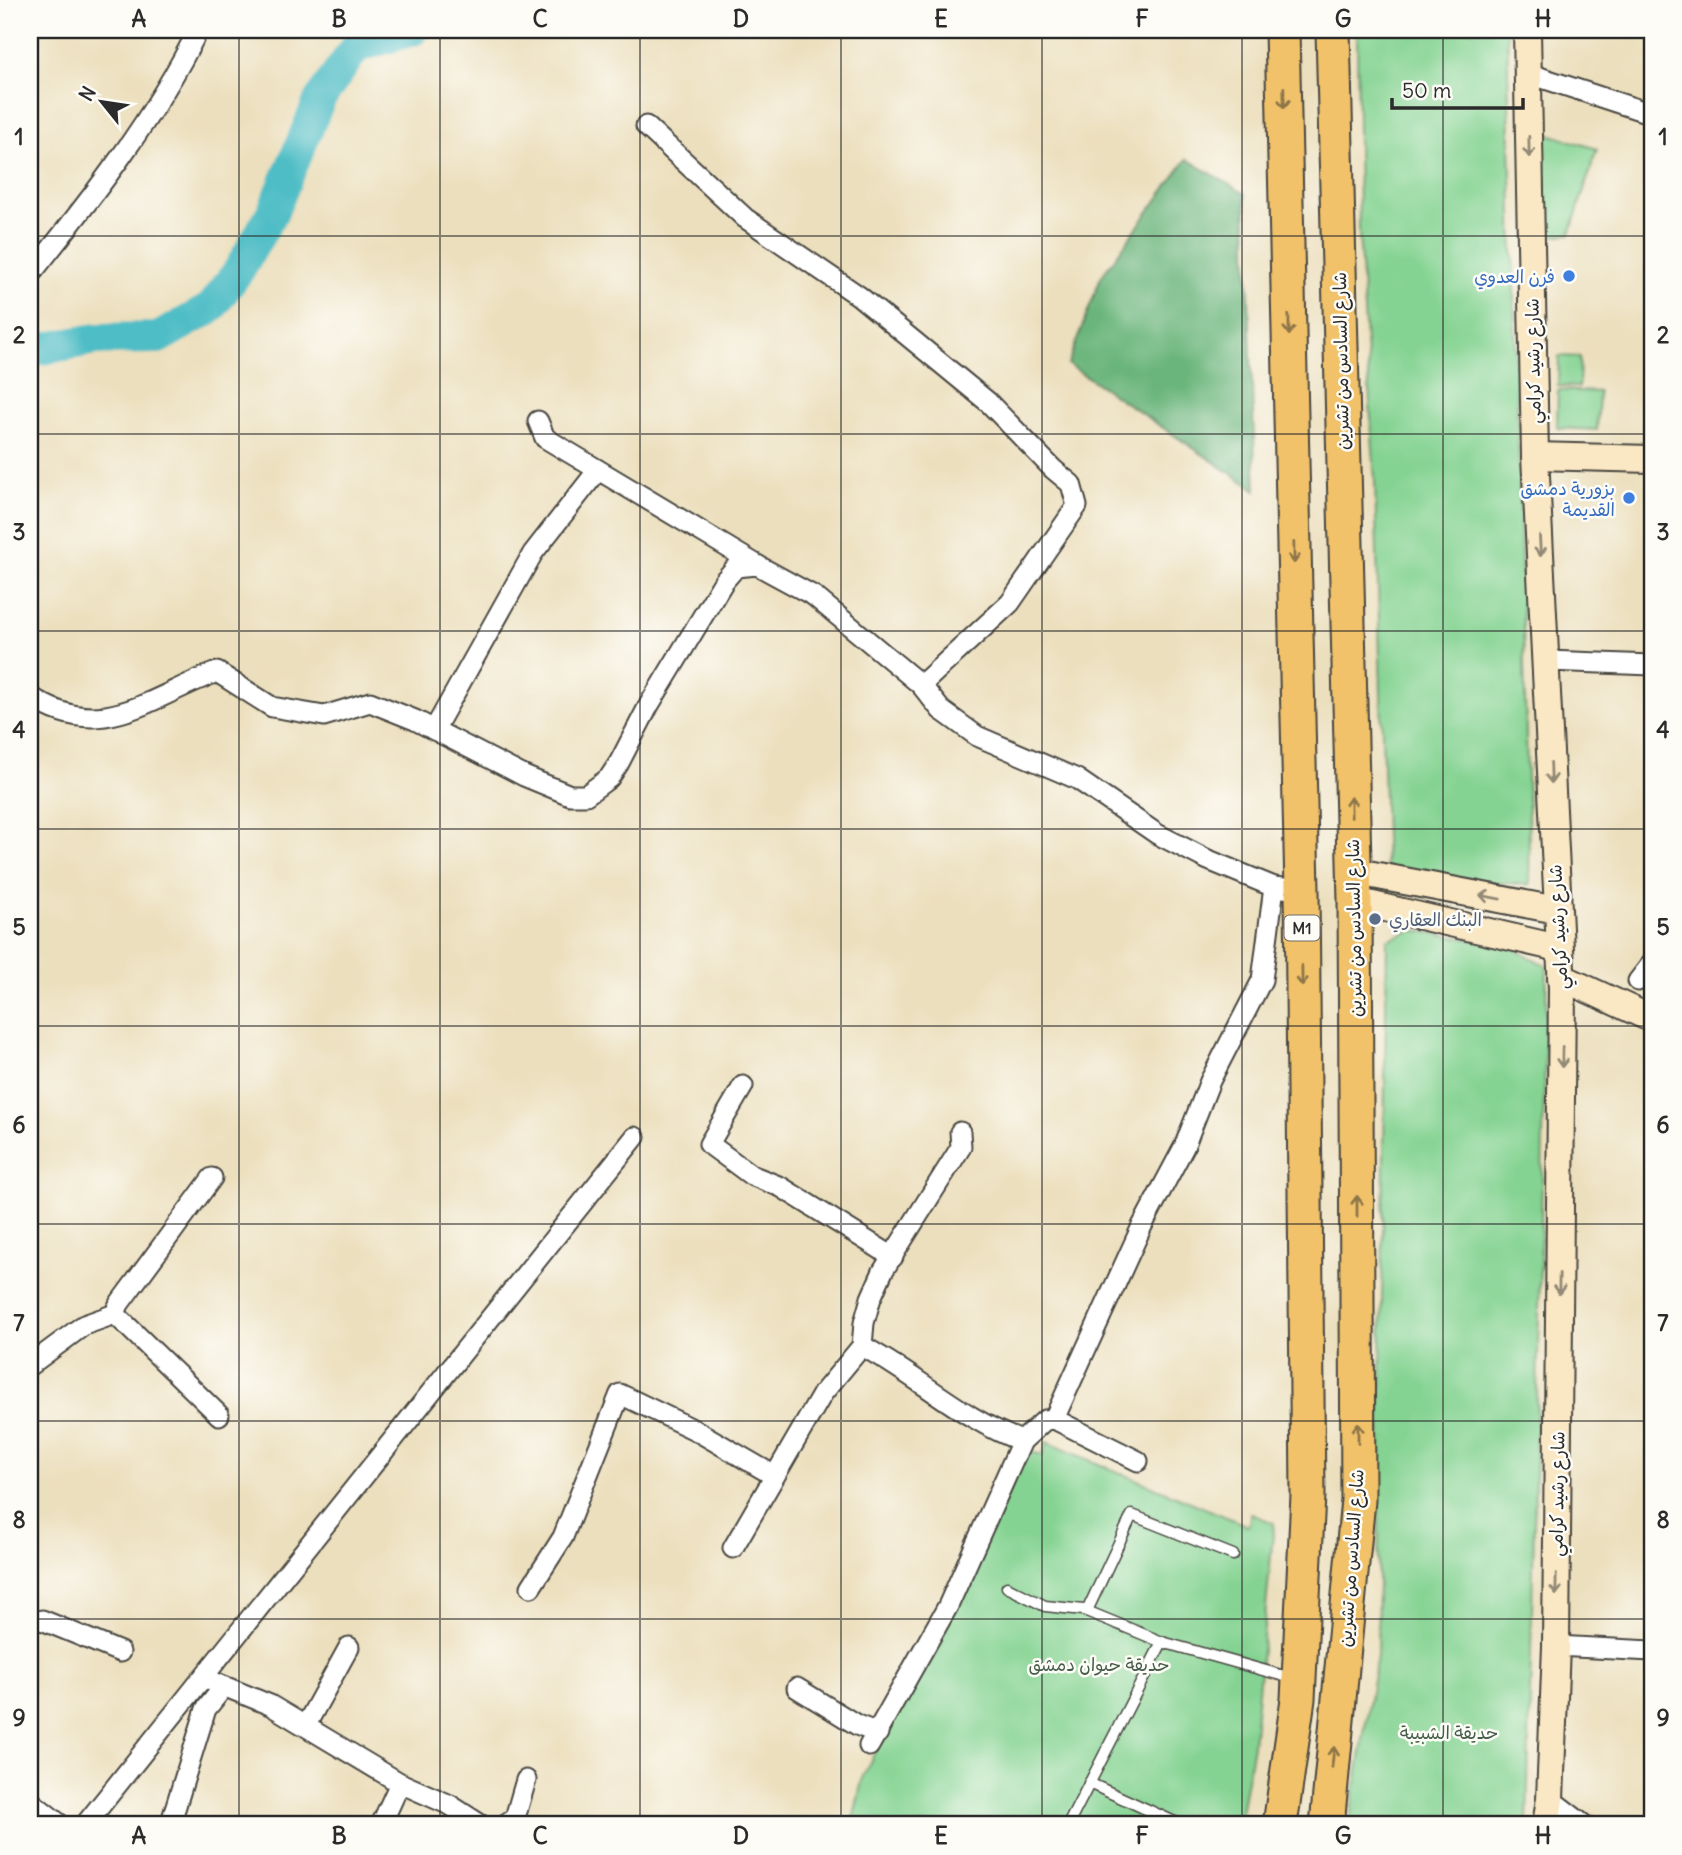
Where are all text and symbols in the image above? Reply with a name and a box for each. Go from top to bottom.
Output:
text: A [132,4,147,33]
text: B [331,4,347,33]
text: C [532,4,548,33]
text: D [733,4,749,33]
text: E [934,4,948,33]
text: F [1135,4,1149,33]
text: G [1335,4,1351,33]
text: H [1535,4,1551,33]
north arrow [66,66,136,136]
scale bar [1392,66,1523,110]
text: 50 m [1402,77,1451,104]
text: N [74,82,101,105]
one-way arrow [1277,86,1290,109]
text: 1 [14,122,24,151]
text: 1 [1658,122,1668,151]
one-way arrow [1522,135,1535,158]
place label: فرن العدوي [1474,265,1555,290]
marker: فرن العدوي [1561,268,1577,284]
street label: شارع السادس من تشرين [1328,272,1355,450]
street label: شارع رشيد كرامي [1520,298,1551,424]
one-way arrow [1282,314,1295,337]
text: 2 [13,320,26,349]
text: 2 [1657,320,1670,349]
place label: بزورية دمشق القديمة [1520,477,1615,521]
marker: بزورية دمشق القديمة [1621,490,1637,506]
text: 3 [12,517,26,546]
text: 3 [1656,517,1670,546]
one-way arrow [1534,534,1547,557]
one-way arrow [1287,541,1301,564]
text: 4 [12,715,26,744]
text: 4 [1656,715,1670,744]
one-way arrow [1544,761,1558,784]
one-way arrow [1344,795,1358,818]
street label: شارع السادس من تشرين [1341,839,1368,1017]
street label: شارع رشيد كرامي [1543,863,1578,990]
one-way arrow [1479,890,1502,903]
place label: البنك العقاري [1389,908,1482,933]
marker: البنك العقاري [1367,911,1383,927]
text: 5 [12,912,26,941]
text: 5 [1656,912,1670,941]
road number: M1 [1284,916,1320,940]
one-way arrow [1296,965,1309,988]
one-way arrow [1555,1045,1569,1068]
text: 6 [12,1110,26,1139]
text: 6 [1656,1110,1670,1139]
one-way arrow [1350,1194,1364,1217]
one-way arrow [1552,1272,1566,1295]
text: 7 [13,1308,25,1337]
text: 7 [1657,1308,1669,1337]
one-way arrow [1351,1422,1365,1445]
street label: شارع رشيد كرامي [1544,1431,1575,1557]
street label: شارع السادس من تشرين [1333,1468,1370,1648]
text: 8 [12,1505,26,1534]
text: 8 [1656,1505,1670,1534]
one-way arrow [1549,1573,1563,1596]
park label: حديقة حيوان دمشق [1028,1653,1170,1676]
text: 9 [12,1703,26,1732]
text: 9 [1656,1703,1670,1732]
park label: حديقة الشبيبة [1400,1721,1498,1744]
one-way arrow [1327,1747,1340,1769]
text: A [132,1821,147,1850]
text: B [331,1821,347,1850]
text: C [532,1821,548,1850]
text: D [733,1821,749,1850]
text: E [934,1821,948,1850]
text: F [1135,1821,1149,1850]
text: G [1335,1821,1351,1850]
text: H [1535,1821,1551,1850]

